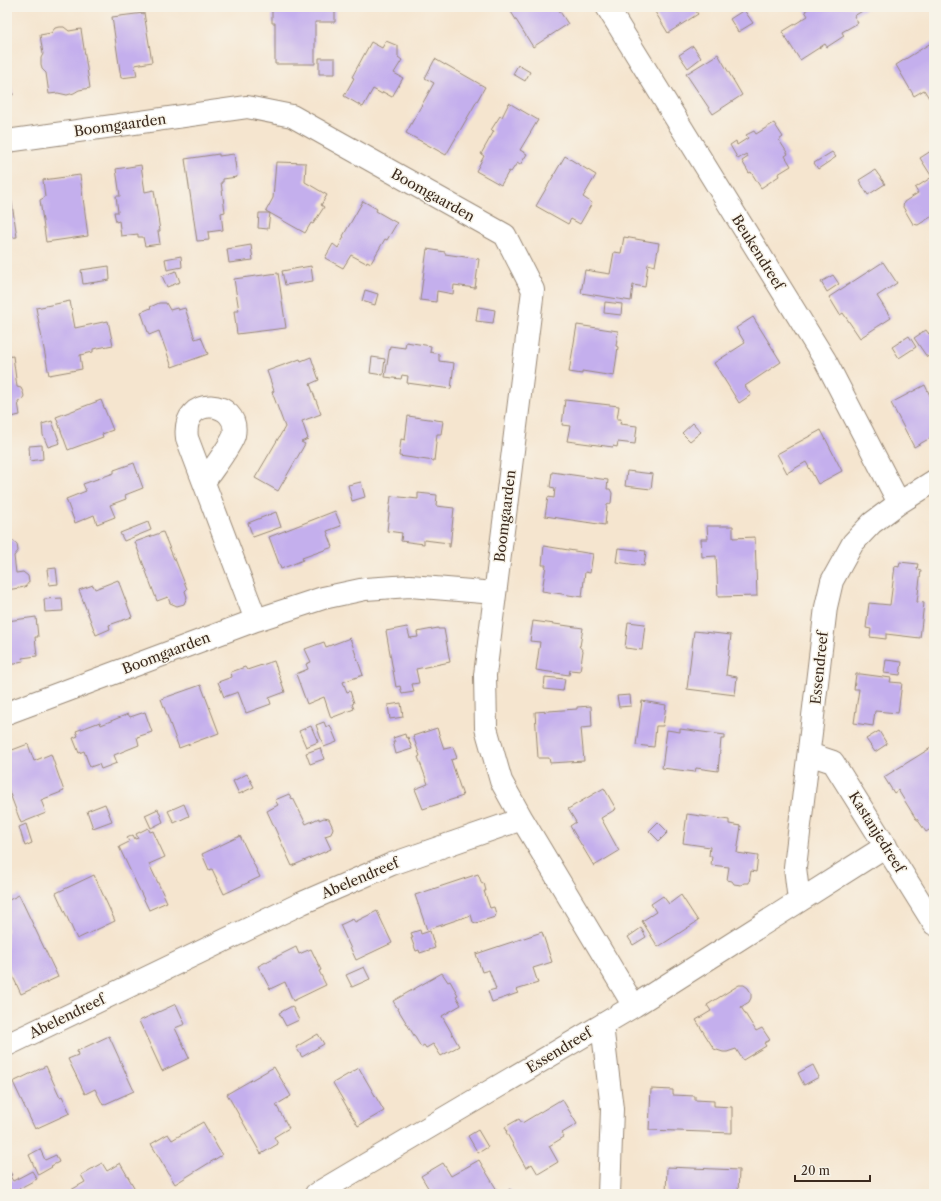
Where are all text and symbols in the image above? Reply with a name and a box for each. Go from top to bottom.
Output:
street label: Boomgaarden [73,110,167,140]
street label: Boomgaarden [388,165,478,226]
street label: Beukendreef [728,211,789,295]
street label: Boomgaarden [490,469,520,563]
street label: Boomgaarden [119,628,213,678]
street label: Essendreef [806,629,832,705]
street label: Kastanjedreef [845,788,910,878]
street label: Abelendreef [318,853,403,903]
street label: Abelendreef [25,989,110,1043]
street label: Essendreef [523,1022,597,1077]
scale bar [795,1157,870,1183]
text: 20 m [801,1163,830,1178]

